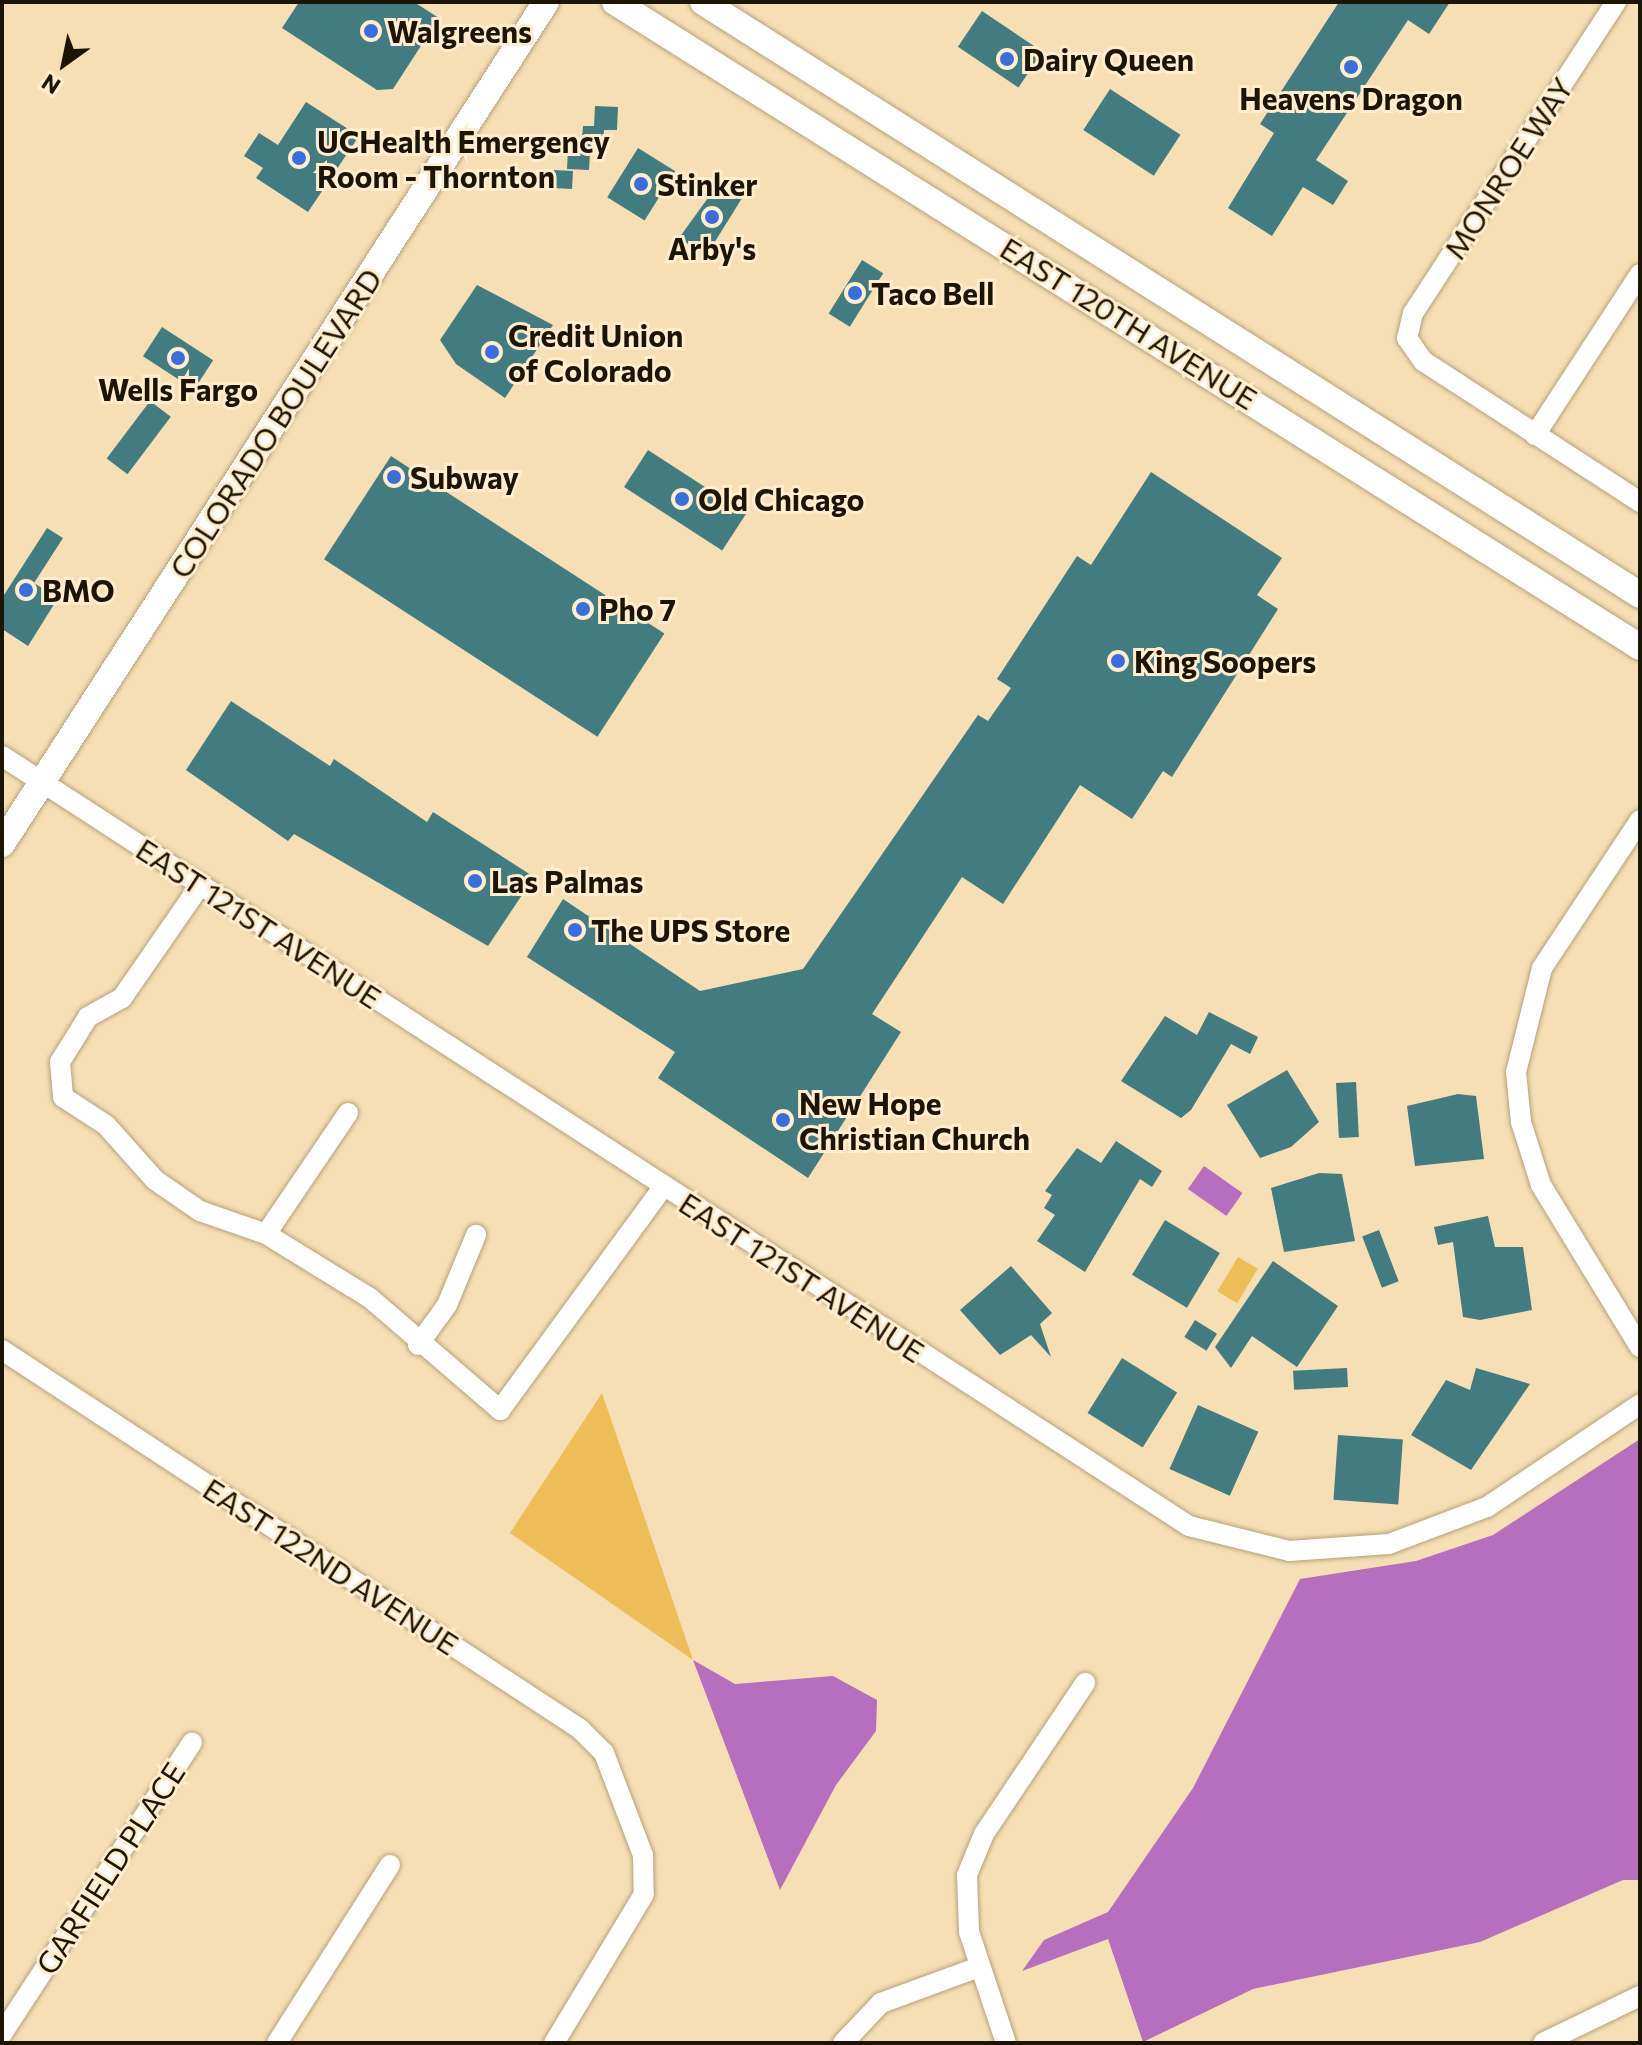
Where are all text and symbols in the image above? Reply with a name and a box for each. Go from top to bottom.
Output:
place label: Walgreens [387,13,532,49]
marker: Walgreens [362,22,380,40]
north arrow [24,24,104,104]
place label: Dairy Queen [1023,41,1194,77]
marker: Dairy Queen [998,50,1016,68]
marker: Heavens Dragon [1342,58,1360,76]
text: N [36,69,65,100]
street label: MONROE WAY [1436,71,1580,265]
place label: Heavens Dragon [1239,80,1463,116]
place label: UCHealth Emergency Room - Thornton [317,123,610,194]
marker: UCHealth Emergency Room - Thornton [288,147,310,169]
place label: Stinker [657,166,758,202]
marker: Stinker [632,175,650,193]
marker: Arby's [703,208,721,226]
street label: EAST 120TH AVENUE [994,229,1264,417]
place label: Arby's [668,230,756,266]
street label: COLORADO BOULEVARD [161,262,389,584]
place label: Taco Bell [871,275,994,311]
marker: Taco Bell [846,284,864,302]
place label: Credit Union of Colorado [508,317,683,388]
marker: Credit Union of Colorado [483,343,501,361]
marker: Wells Fargo [169,349,187,367]
place label: Wells Fargo [98,371,258,407]
place label: Subway [410,459,519,495]
marker: Subway [385,468,403,486]
place label: Old Chicago [698,481,865,517]
marker: Old Chicago [673,490,691,508]
place label: BMO [42,572,115,608]
marker: BMO [17,581,35,599]
place label: Pho 7 [599,591,676,627]
marker: Pho 7 [574,600,592,618]
place label: King Soopers [1134,643,1316,679]
marker: King Soopers [1109,652,1127,670]
street label: EAST 121ST AVENUE [130,830,388,1016]
place label: Las Palmas [491,863,643,899]
marker: Las Palmas [466,872,484,890]
place label: The UPS Store [591,912,790,948]
marker: The UPS Store [566,921,584,939]
place label: New Hope Christian Church [799,1085,1030,1156]
marker: New Hope Christian Church [774,1111,792,1129]
street label: EAST 121ST AVENUE [673,1184,931,1370]
street label: EAST 122ND AVENUE [197,1470,465,1662]
street label: GARFIELD PLACE [28,1755,192,1981]

